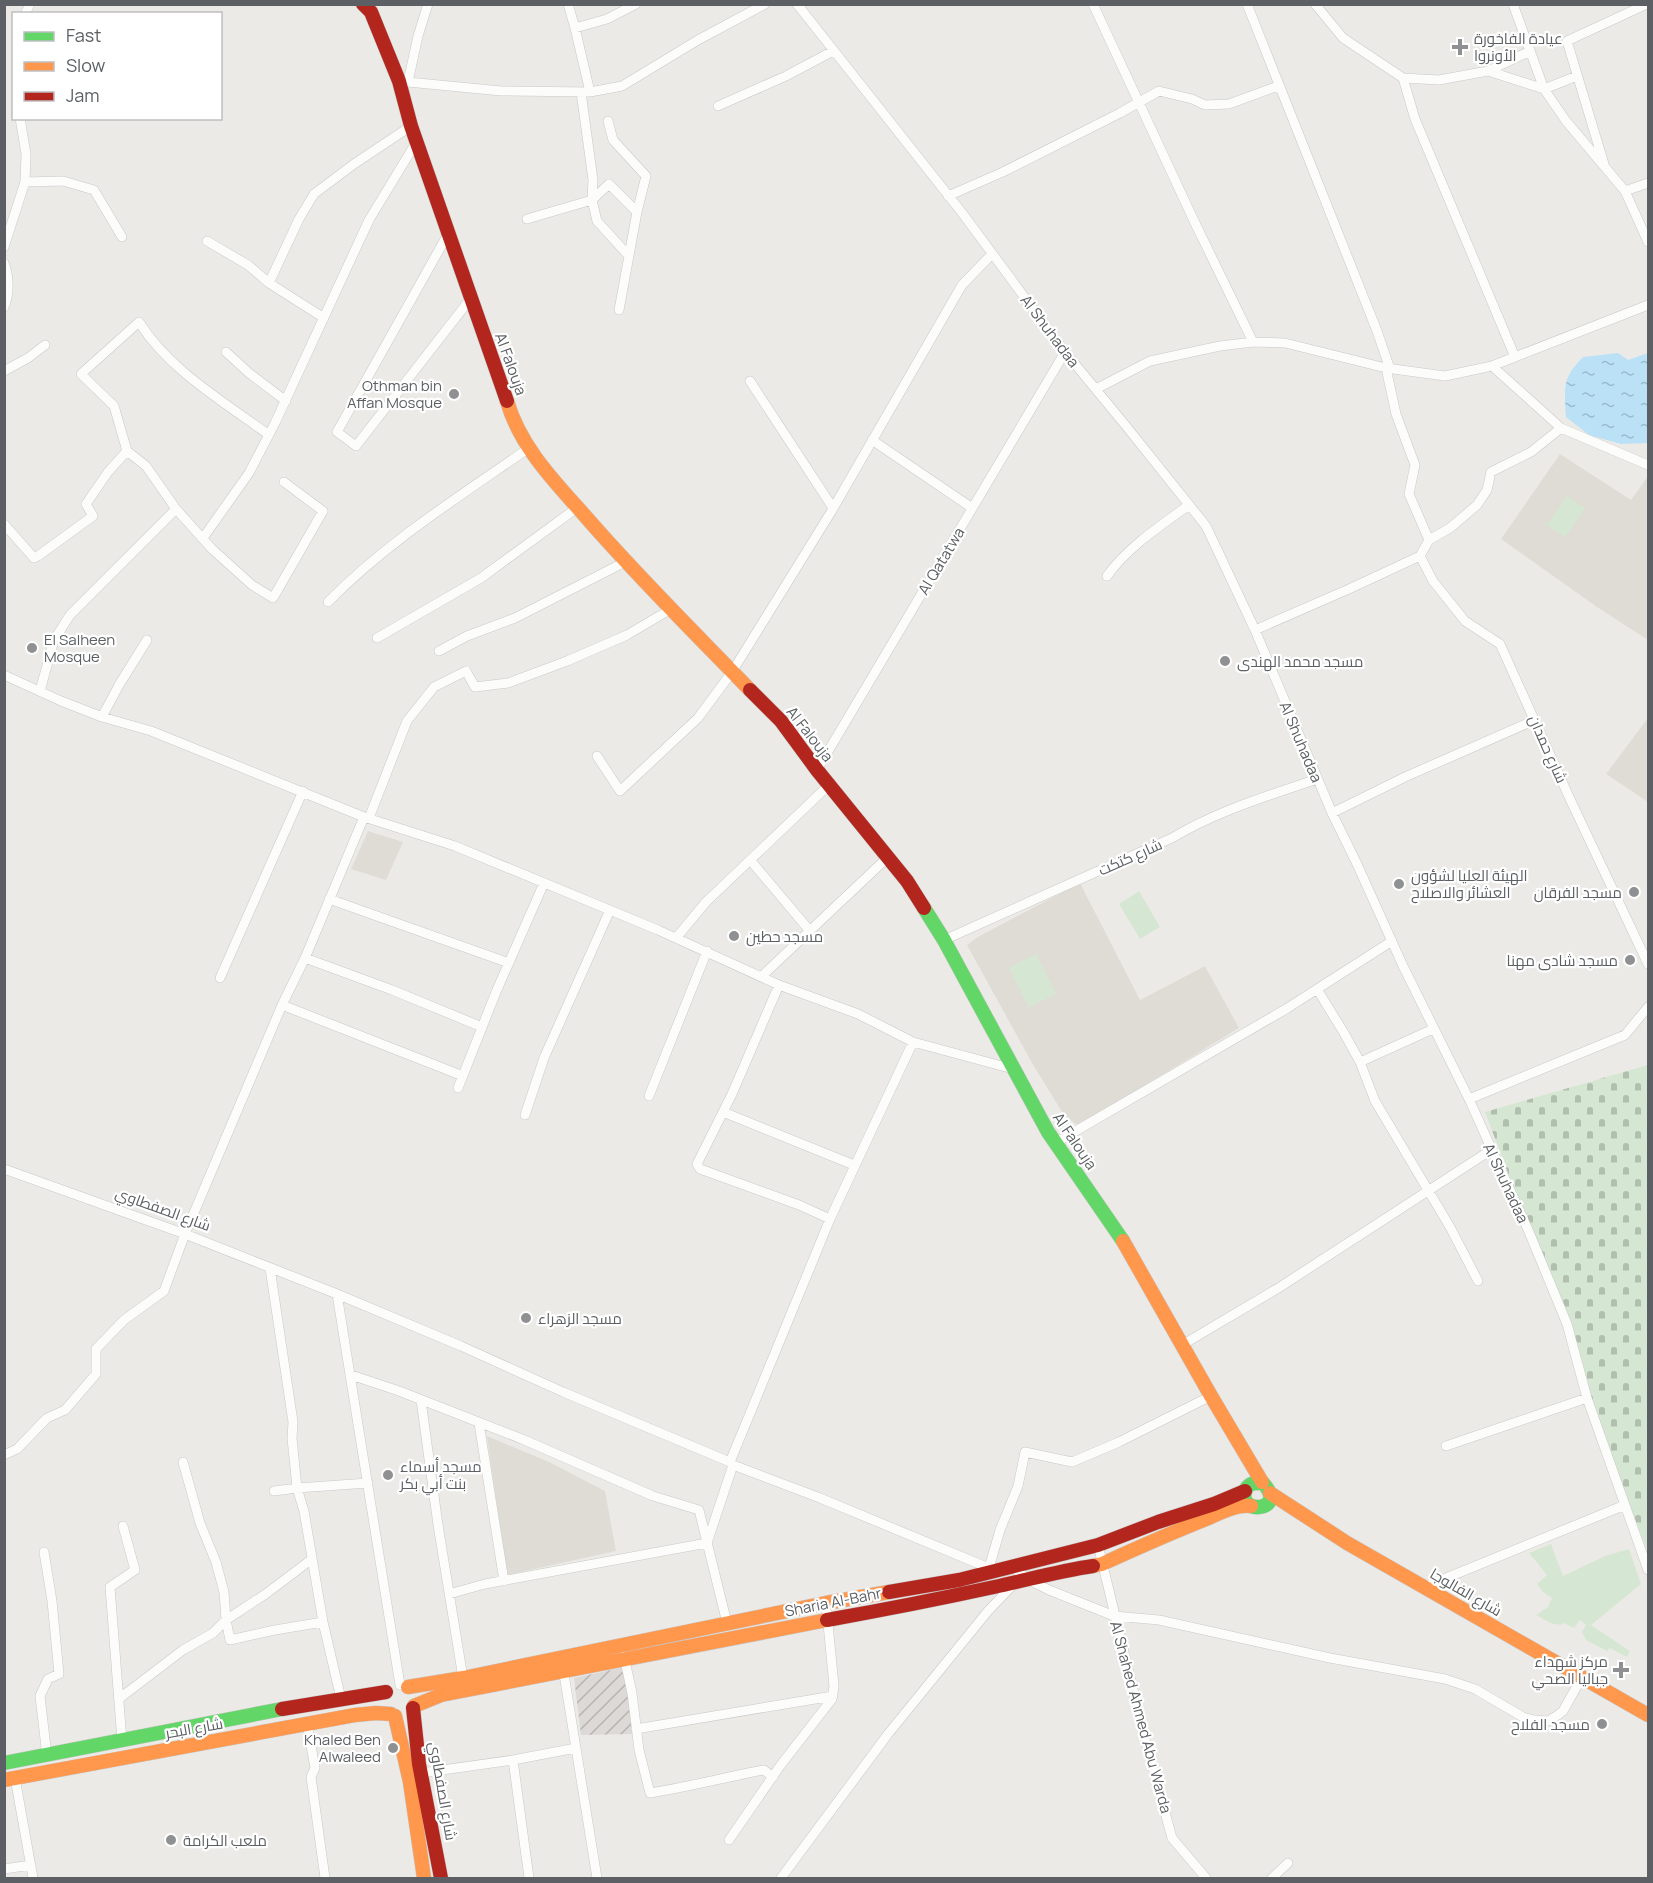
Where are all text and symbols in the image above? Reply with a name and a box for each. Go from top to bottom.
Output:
legend [12,12,222,120]
text: Fast [66,23,101,47]
place label: عيادة الفاخورة الأونروا [1474,28,1563,66]
marker: عيادة الفاخورة الأونروا [1451,38,1469,56]
text: Slow [66,53,106,77]
text: Jam [66,83,100,107]
street label: Al Shuhadaa [1016,290,1084,372]
street label: Al Falouja [490,330,532,398]
place label: Othman bin Affan Mosque [347,375,442,413]
marker: Othman bin Affan Mosque [447,387,461,401]
street label: Al Qatatwa [913,523,969,599]
place label: El Salheen Mosque [44,629,115,667]
marker: El Salheen Mosque [25,641,39,655]
place label: مسجد محمد الهندى [1237,651,1363,672]
marker: مسجد محمد الهندى [1218,654,1232,668]
street label: Al Shuhadaa [1275,698,1327,786]
street label: Al Falouja [782,702,838,766]
street label: شارع حمدان [1523,712,1572,787]
street label: شارع كتكت [1095,834,1166,881]
place label: الهيئة العليا لشؤون العشائر والاصلاح [1411,865,1528,904]
marker: الهيئة العليا لشؤون العشائر والاصلاح [1392,877,1406,891]
place label: مسجد الفرقان [1534,882,1622,903]
marker: مسجد الفرقان [1627,885,1641,899]
place label: مسجد حطين [746,926,823,947]
marker: مسجد حطين [727,929,741,943]
place label: مسجد شادى مهنا [1507,950,1618,971]
marker: مسجد شادى مهنا [1623,953,1637,967]
street label: Al Falouja [1048,1108,1102,1174]
street label: Al Shuhadaa [1478,1140,1534,1226]
street label: شارع الصفطاوي [112,1182,214,1238]
place label: مسجد الزهراء [538,1308,622,1329]
marker: مسجد الزهراء [519,1311,533,1325]
place label: مسجد أسماء بنت أبي بكر [399,1456,482,1496]
marker: مسجد أسماء بنت أبي بكر [381,1468,395,1482]
street label: شارع الفالوجا [1426,1563,1506,1622]
street label: Sharia Al-Bahr [783,1582,884,1622]
street label: Al Shahed Ahmed Abu Warda [1105,1619,1177,1815]
place label: مركز شهداء جباليا الصحي [1532,1651,1608,1691]
marker: مركز شهداء جباليا الصحي [1612,1661,1630,1679]
street label: شارع البحر [163,1713,225,1745]
place label: مسجد الفلاح [1511,1714,1590,1736]
marker: مسجد الفلاح [1595,1717,1609,1731]
place label: Khaled Ben Alwaleed [304,1729,381,1767]
street label: شارع الصفطاوي [422,1740,462,1842]
marker: Khaled Ben Alwaleed [386,1741,400,1755]
place label: ملعب الكرامة [183,1830,267,1851]
marker: ملعب الكرامة [164,1833,178,1847]

